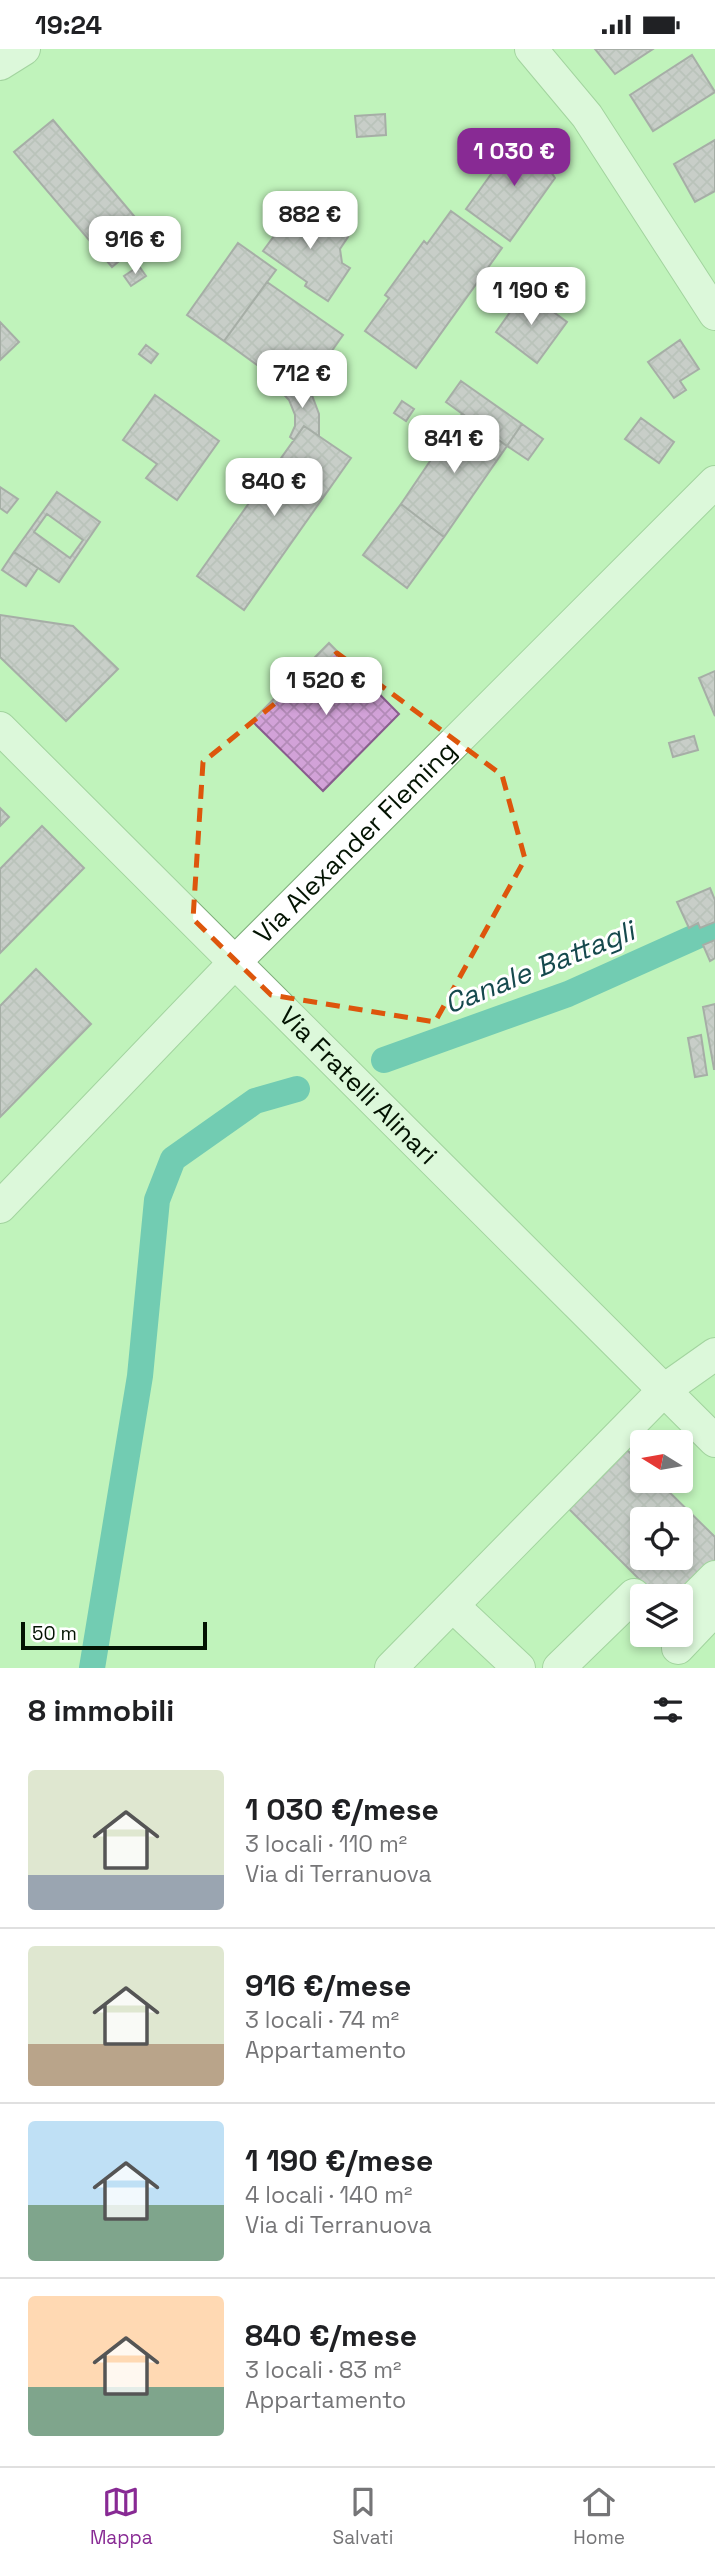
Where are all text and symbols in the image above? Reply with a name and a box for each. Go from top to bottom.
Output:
text: 19:24 [35,8,102,42]
pin: 1 030 € [449,129,579,188]
text: 1 030 € [473,136,555,166]
pin: 882 € [261,191,359,251]
text: 882 € [279,199,341,229]
pin: 916 € [86,217,184,276]
text: 916 € [105,224,165,254]
pin: 1 190 € [466,267,596,327]
text: 1 190 € [492,275,570,305]
pin: 712 € [253,351,351,410]
text: 712 € [273,358,331,388]
pin: 841 € [405,415,503,475]
text: 841 € [424,423,484,453]
pin: 840 € [225,459,323,518]
text: 840 € [242,466,306,496]
pin: 1 520 € [261,657,391,717]
text: 1 520 € [286,665,366,695]
street label: Via Alexander Fleming [246,734,463,951]
water label: Canale Battagli [439,911,642,1022]
street label: Via Fratelli Alinari [272,999,445,1172]
north arrow [630,1430,693,1493]
map controls [630,1430,693,1647]
button: locate [630,1507,693,1570]
button: layers [630,1584,693,1647]
scale bar [21,1619,206,1651]
text: 50 m [32,1621,77,1646]
text: 8 immobili [28,1691,174,1730]
icon: filters [649,1691,687,1729]
text: 1 030 €/mese [245,1790,439,1829]
icon: home [84,1798,168,1882]
text: 3 locali · 110 m² [245,1829,407,1859]
text: Via di Terranuova [245,1859,432,1889]
text: 916 €/mese [245,1966,411,2005]
icon: home [84,1974,168,2058]
text: 3 locali · 74 m² [245,2005,399,2035]
text: Appartamento [245,2035,406,2065]
text: 1 190 €/mese [245,2141,433,2180]
icon: home [84,2149,168,2233]
text: 4 locali · 140 m² [245,2180,412,2210]
text: Via di Terranuova [245,2210,432,2240]
text: 840 €/mese [245,2316,417,2355]
icon: home [84,2324,168,2408]
text: 3 locali · 83 m² [245,2355,401,2385]
text: Appartamento [245,2385,406,2415]
tab: Mappa [90,2483,153,2550]
tab: Salvati [333,2483,393,2550]
tab: Home [573,2483,625,2550]

